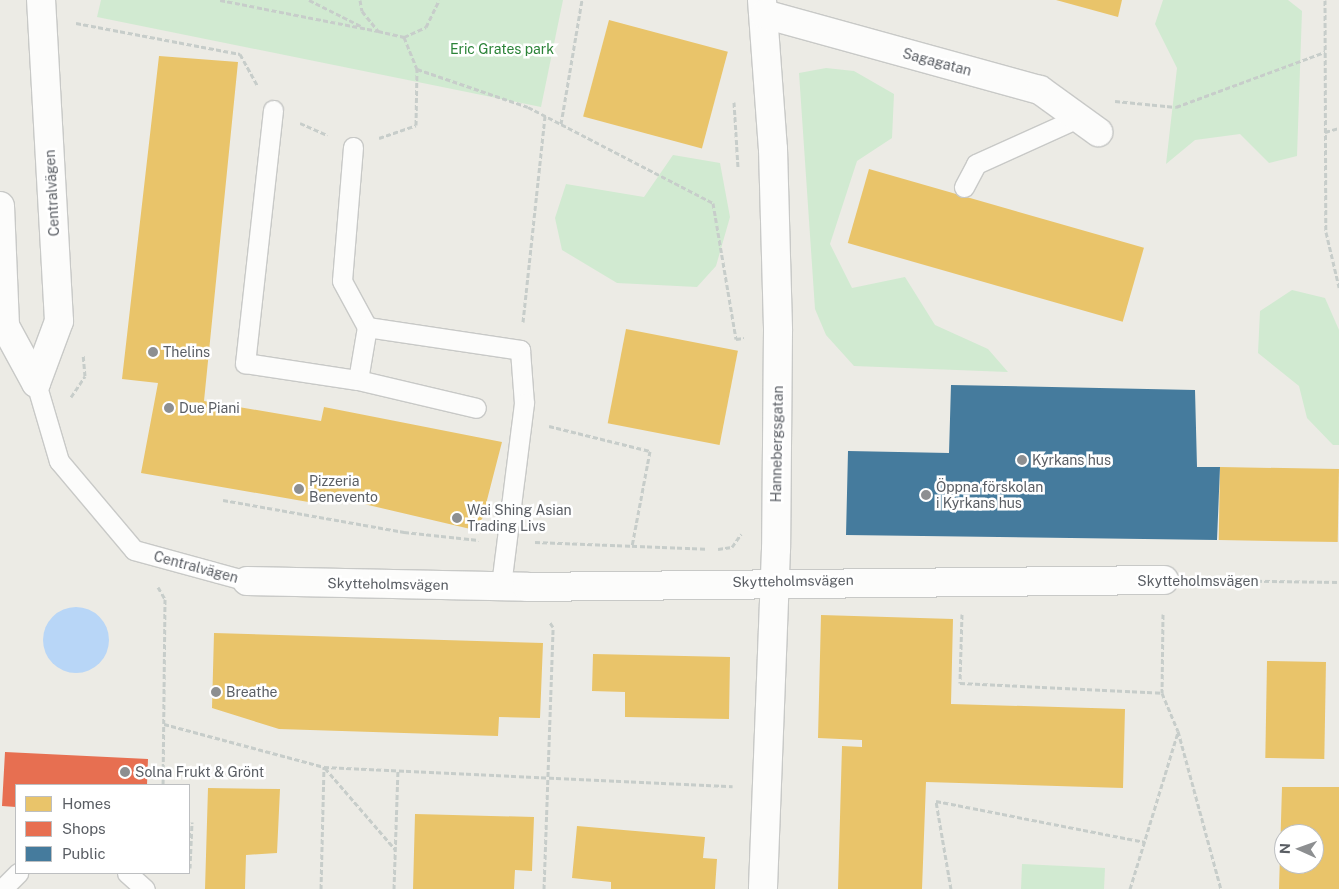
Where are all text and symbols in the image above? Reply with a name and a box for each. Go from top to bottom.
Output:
park label: Eric Grates park [450,41,554,57]
street label: Sagagatan [901,45,973,79]
street label: Centralvägen [41,149,63,237]
place label: Thelins [163,344,210,360]
marker: Thelins [147,346,159,358]
street label: Hannebergsgatan [768,386,786,502]
place label: Due Piani [179,400,240,416]
marker: Due Piani [163,402,175,414]
place label: Kyrkans hus [1032,452,1111,468]
marker: Kyrkans hus [1016,454,1028,466]
place label: Pizzeria Benevento [309,473,378,506]
place label: Öppna förskolan i Kyrkans hus [936,479,1043,512]
marker: Pizzeria Benevento [293,483,305,495]
marker: Öppna förskolan i Kyrkans hus [920,489,932,501]
place label: Wai Shing Asian Trading Livs [467,502,572,534]
marker: Wai Shing Asian Trading Livs [451,512,463,524]
street label: Centralvägen [152,548,240,586]
street label: Skytteholmsvägen [732,572,854,590]
street label: Skytteholmsvägen [1137,573,1259,589]
street label: Skytteholmsvägen [327,575,449,593]
place label: Breathe [226,684,277,700]
marker: Breathe [210,686,222,698]
place label: Solna Frukt & Grönt [135,764,264,780]
marker: Solna Frukt & Grönt [119,766,131,778]
legend [15,784,190,874]
text: Homes [62,795,111,812]
text: Shops [62,820,106,837]
north arrow [1274,824,1324,874]
text: N [1277,843,1293,854]
text: Public [62,845,106,862]

